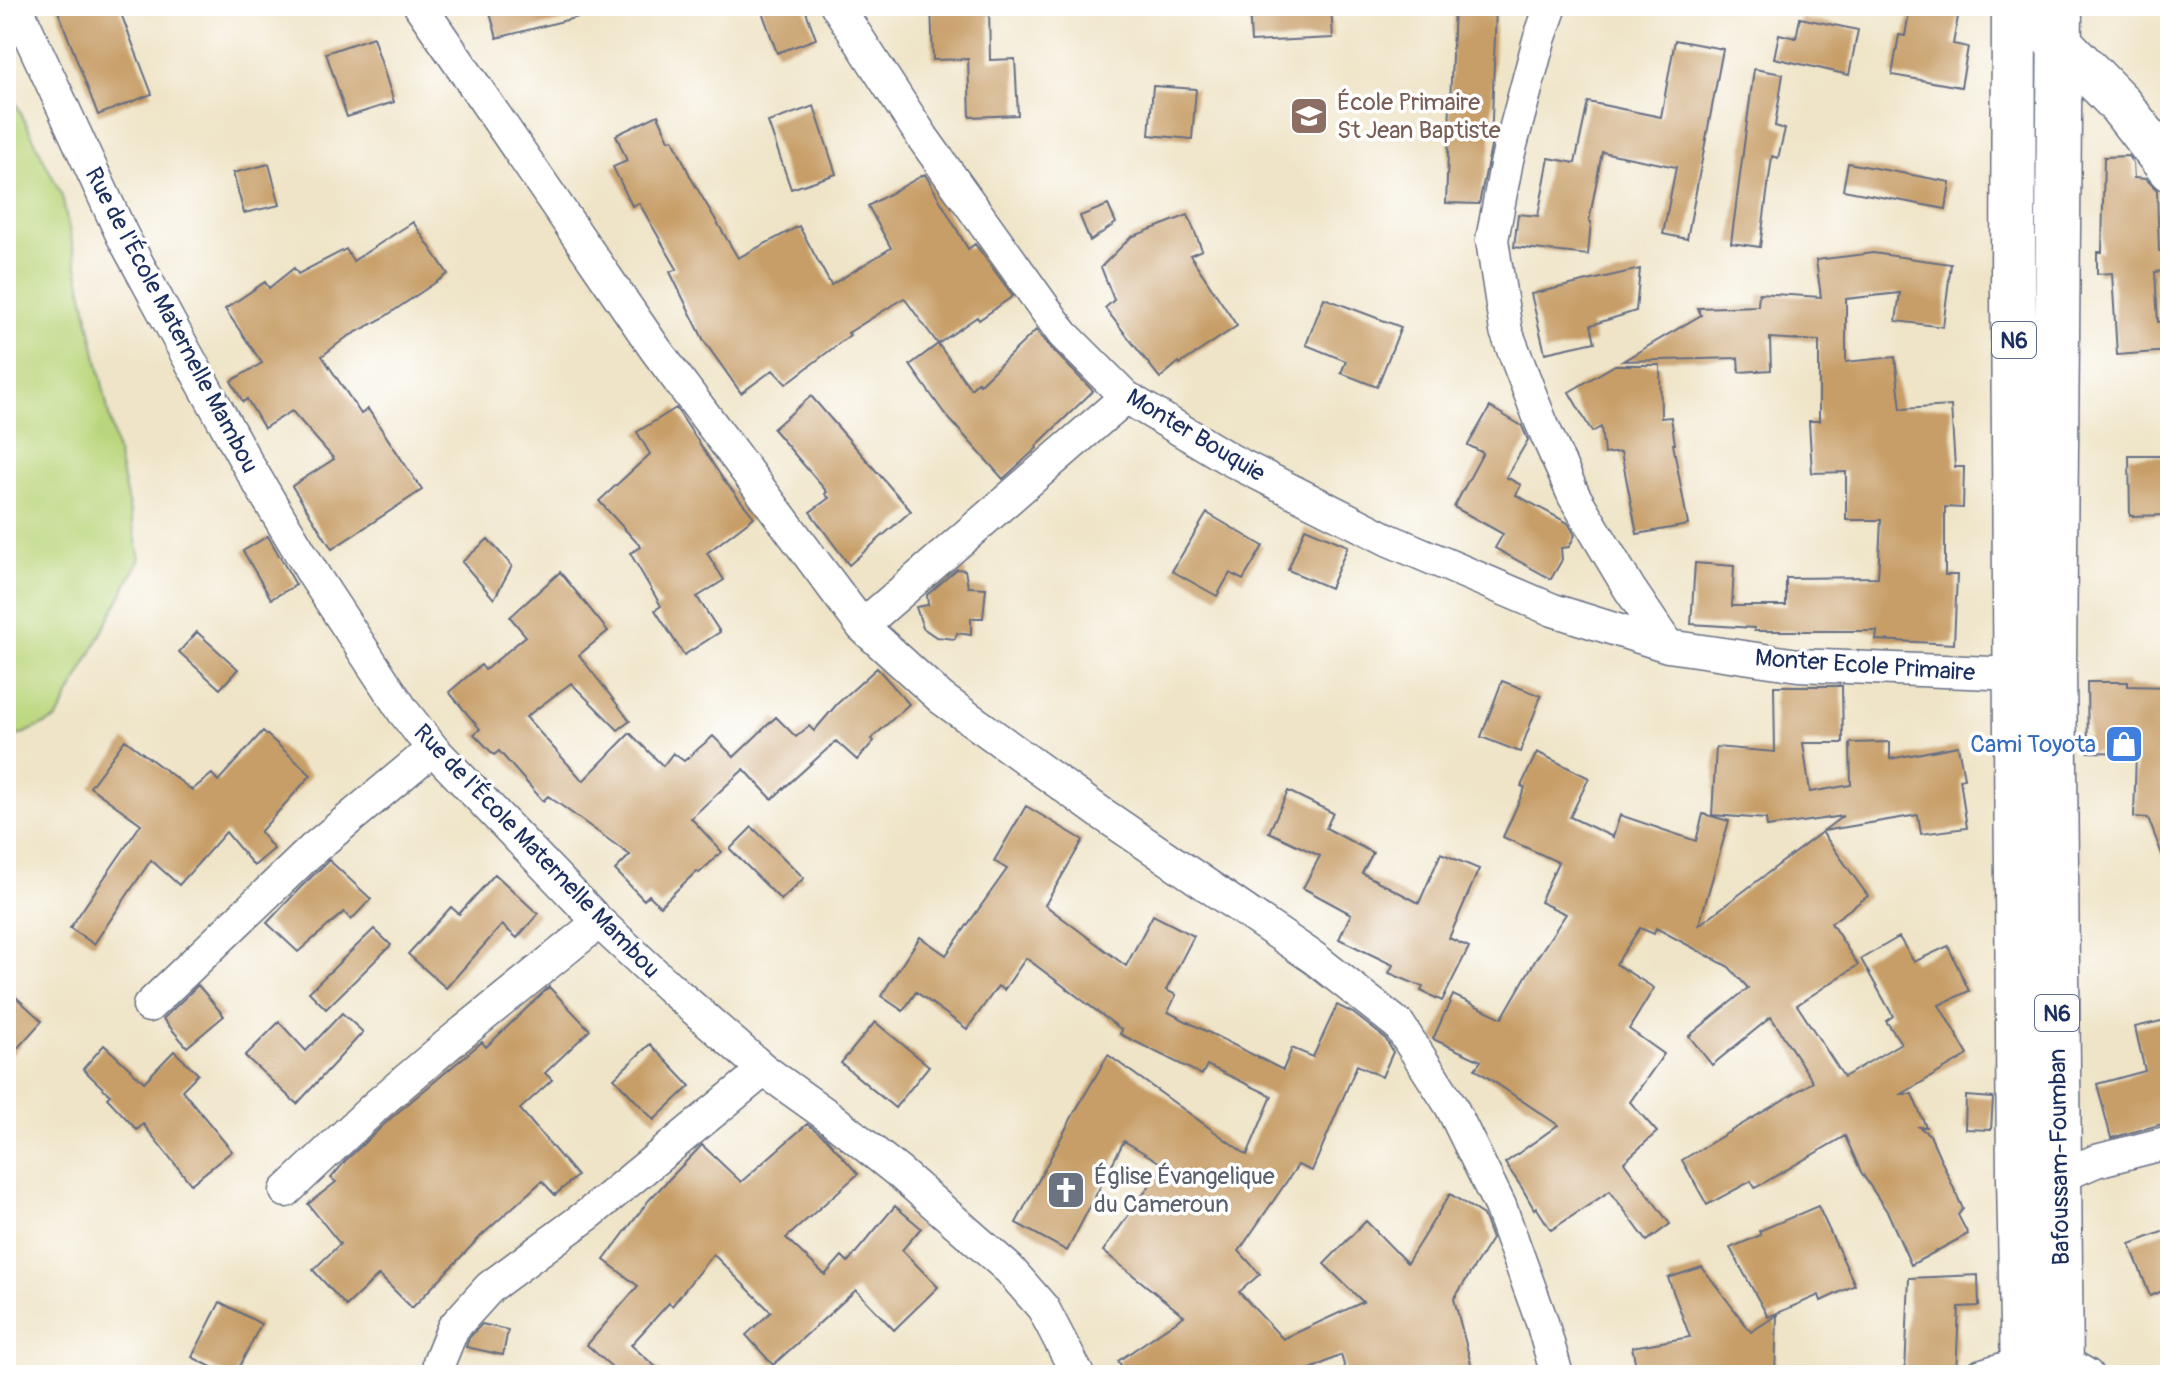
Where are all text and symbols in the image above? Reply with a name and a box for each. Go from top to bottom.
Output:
place label: École Primaire St Jean Baptiste [1337,88,1501,145]
school or university icon: École Primaire St Jean Baptiste [1288,95,1330,137]
street label: Rue de l'École Maternelle Mambou [78,162,265,478]
road number: N6 [1992,322,2036,358]
street label: Monter Bouquie [1121,383,1270,488]
street label: Monter Ecole Primaire [1754,643,1976,688]
street label: Rue de l'École Maternelle Mambou [407,718,666,984]
shop icon: Cami Toyota [2103,723,2145,765]
place label: Cami Toyota [1970,730,2096,759]
road number: N6 [2035,995,2079,1031]
street label: Bafoussam-Foumban [2043,1048,2076,1266]
place label: Église Évangelique du Cameroun [1094,1162,1275,1219]
church icon: Église Évangelique du Cameroun [1045,1169,1087,1211]

